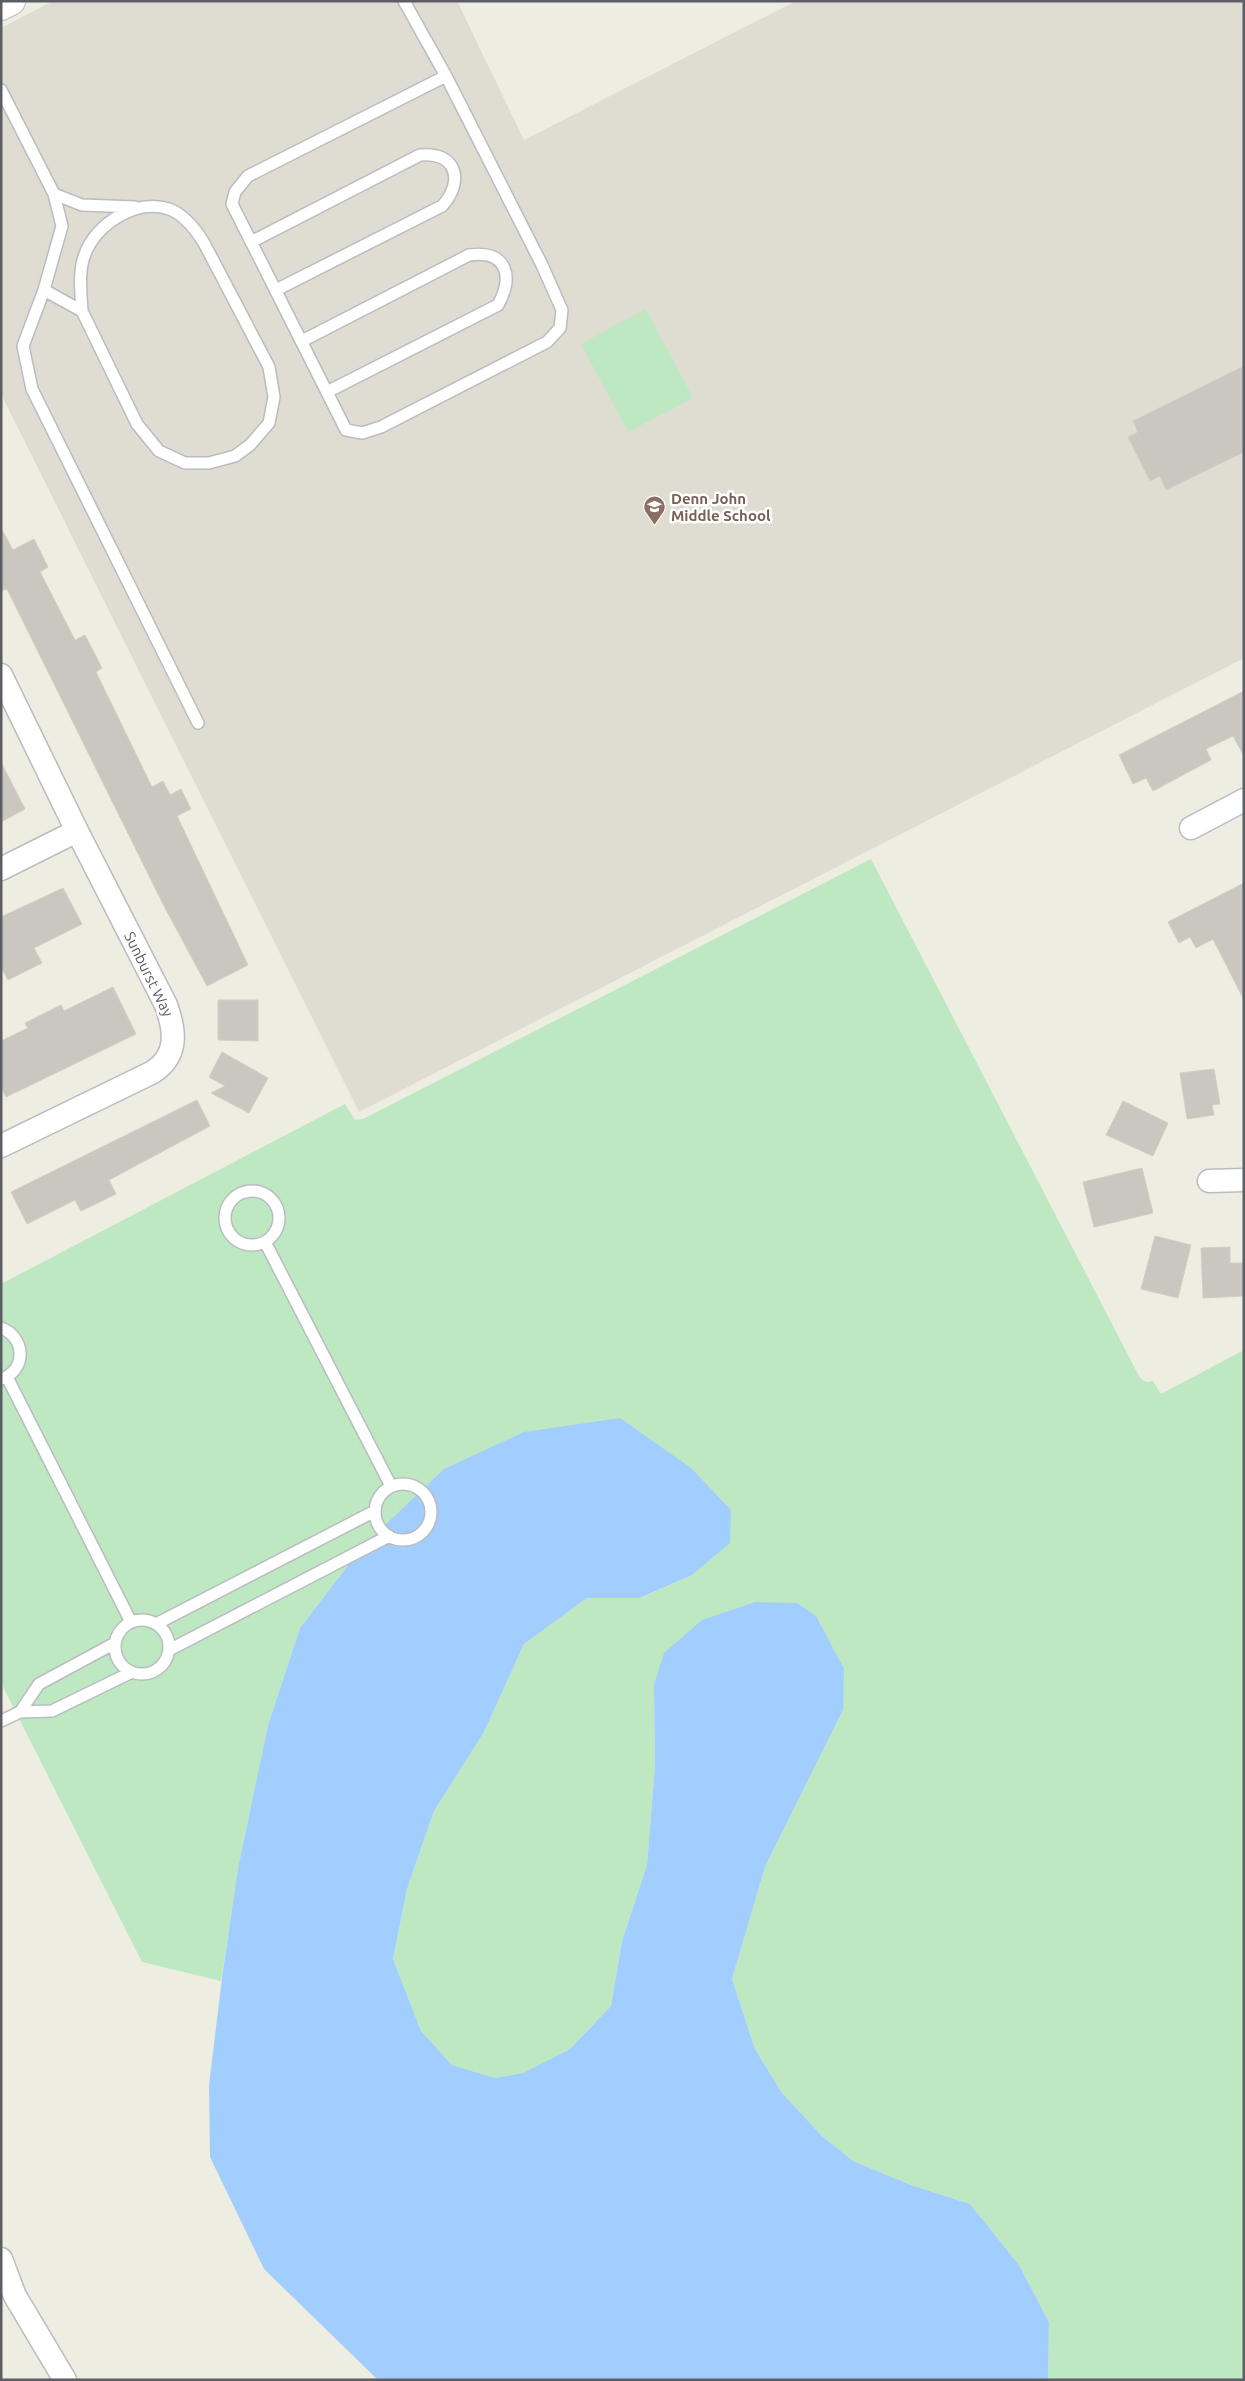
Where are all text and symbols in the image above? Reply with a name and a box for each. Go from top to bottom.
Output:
place label: Denn John Middle School [671,490,771,524]
school or university icon: Denn John Middle School [643,495,667,526]
street label: Sunburst Way [121,929,177,1019]

